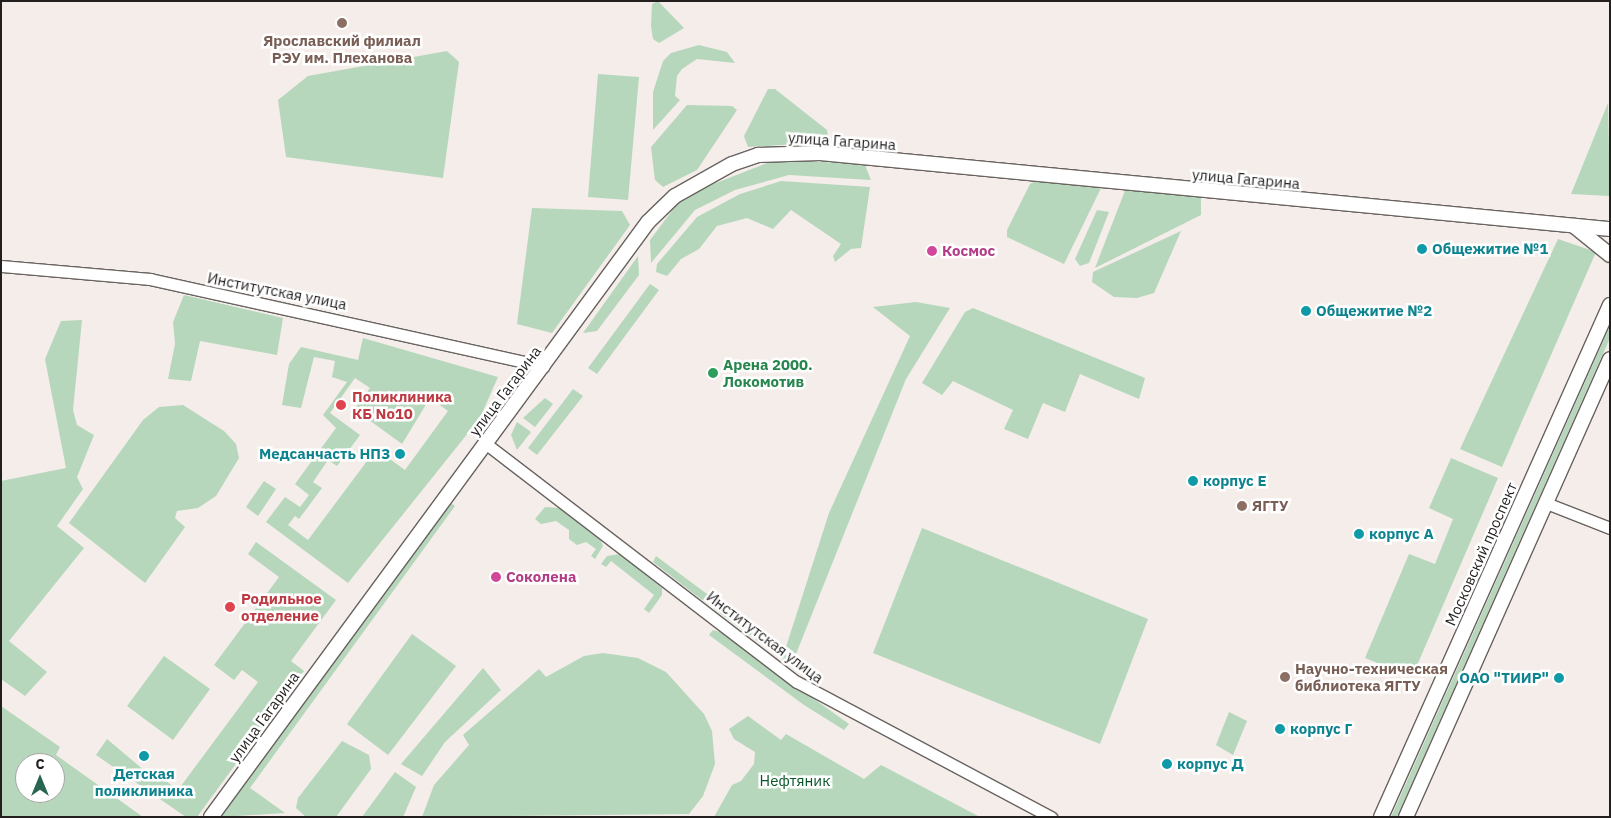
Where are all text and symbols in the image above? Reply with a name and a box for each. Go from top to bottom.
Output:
marker: Ярославский филиал РЭУ им. Плеханова [336,17,348,29]
place label: Ярославский филиал РЭУ им. Плеханова [263,31,421,66]
street label: улица Гагарина [788,128,896,154]
street label: улица Гагарина [1191,165,1301,193]
place label: Общежитие №1 [1432,240,1548,258]
place label: Космос [942,242,995,260]
marker: Общежитие №1 [1416,243,1428,255]
marker: Космос [926,245,938,257]
street label: Институтская улица [206,269,348,313]
place label: Общежитие №2 [1316,302,1432,320]
marker: Общежитие №2 [1300,305,1312,317]
street label: улица Гагарина [465,342,545,440]
place label: Арена 2000. Локомотив [723,355,813,390]
marker: Арена 2000. Локомотив [707,367,719,379]
place label: Поликлиника КБ No10 [352,387,452,422]
marker: Поликлиника КБ No10 [334,398,348,412]
place label: Медсанчасть НПЗ [259,445,390,463]
marker: Медсанчасть НПЗ [394,448,406,460]
place label: корпус Е [1203,472,1267,490]
marker: корпус Е [1187,475,1199,487]
street label: Московский проспект [1441,479,1521,629]
place label: ЯГТУ [1252,497,1288,515]
marker: ЯГТУ [1236,500,1248,512]
place label: корпус А [1369,525,1434,543]
marker: корпус А [1353,528,1365,540]
place label: Соколена [506,568,576,586]
marker: Соколена [490,571,502,583]
street label: Институтская улица [703,587,827,687]
place label: Родильное отделение [241,589,322,624]
marker: Родильное отделение [223,600,237,614]
place label: Научно-техническая библиотека ЯГТУ [1295,659,1448,694]
street label: улица Гагарина [225,668,303,766]
place label: ОАО "ТИИР" [1459,669,1549,687]
marker: Научно-техническая библиотека ЯГТУ [1279,671,1291,683]
marker: ОАО "ТИИР" [1553,672,1565,684]
place label: корпус Г [1290,720,1352,738]
marker: корпус Г [1274,723,1286,735]
marker: Детская поликлиника [138,750,150,762]
north arrow [15,753,65,803]
text: С [35,755,45,773]
place label: корпус Д [1177,755,1244,773]
marker: корпус Д [1161,758,1173,770]
place label: Детская поликлиника [95,764,193,799]
park label: Нефтяник [760,772,830,790]

